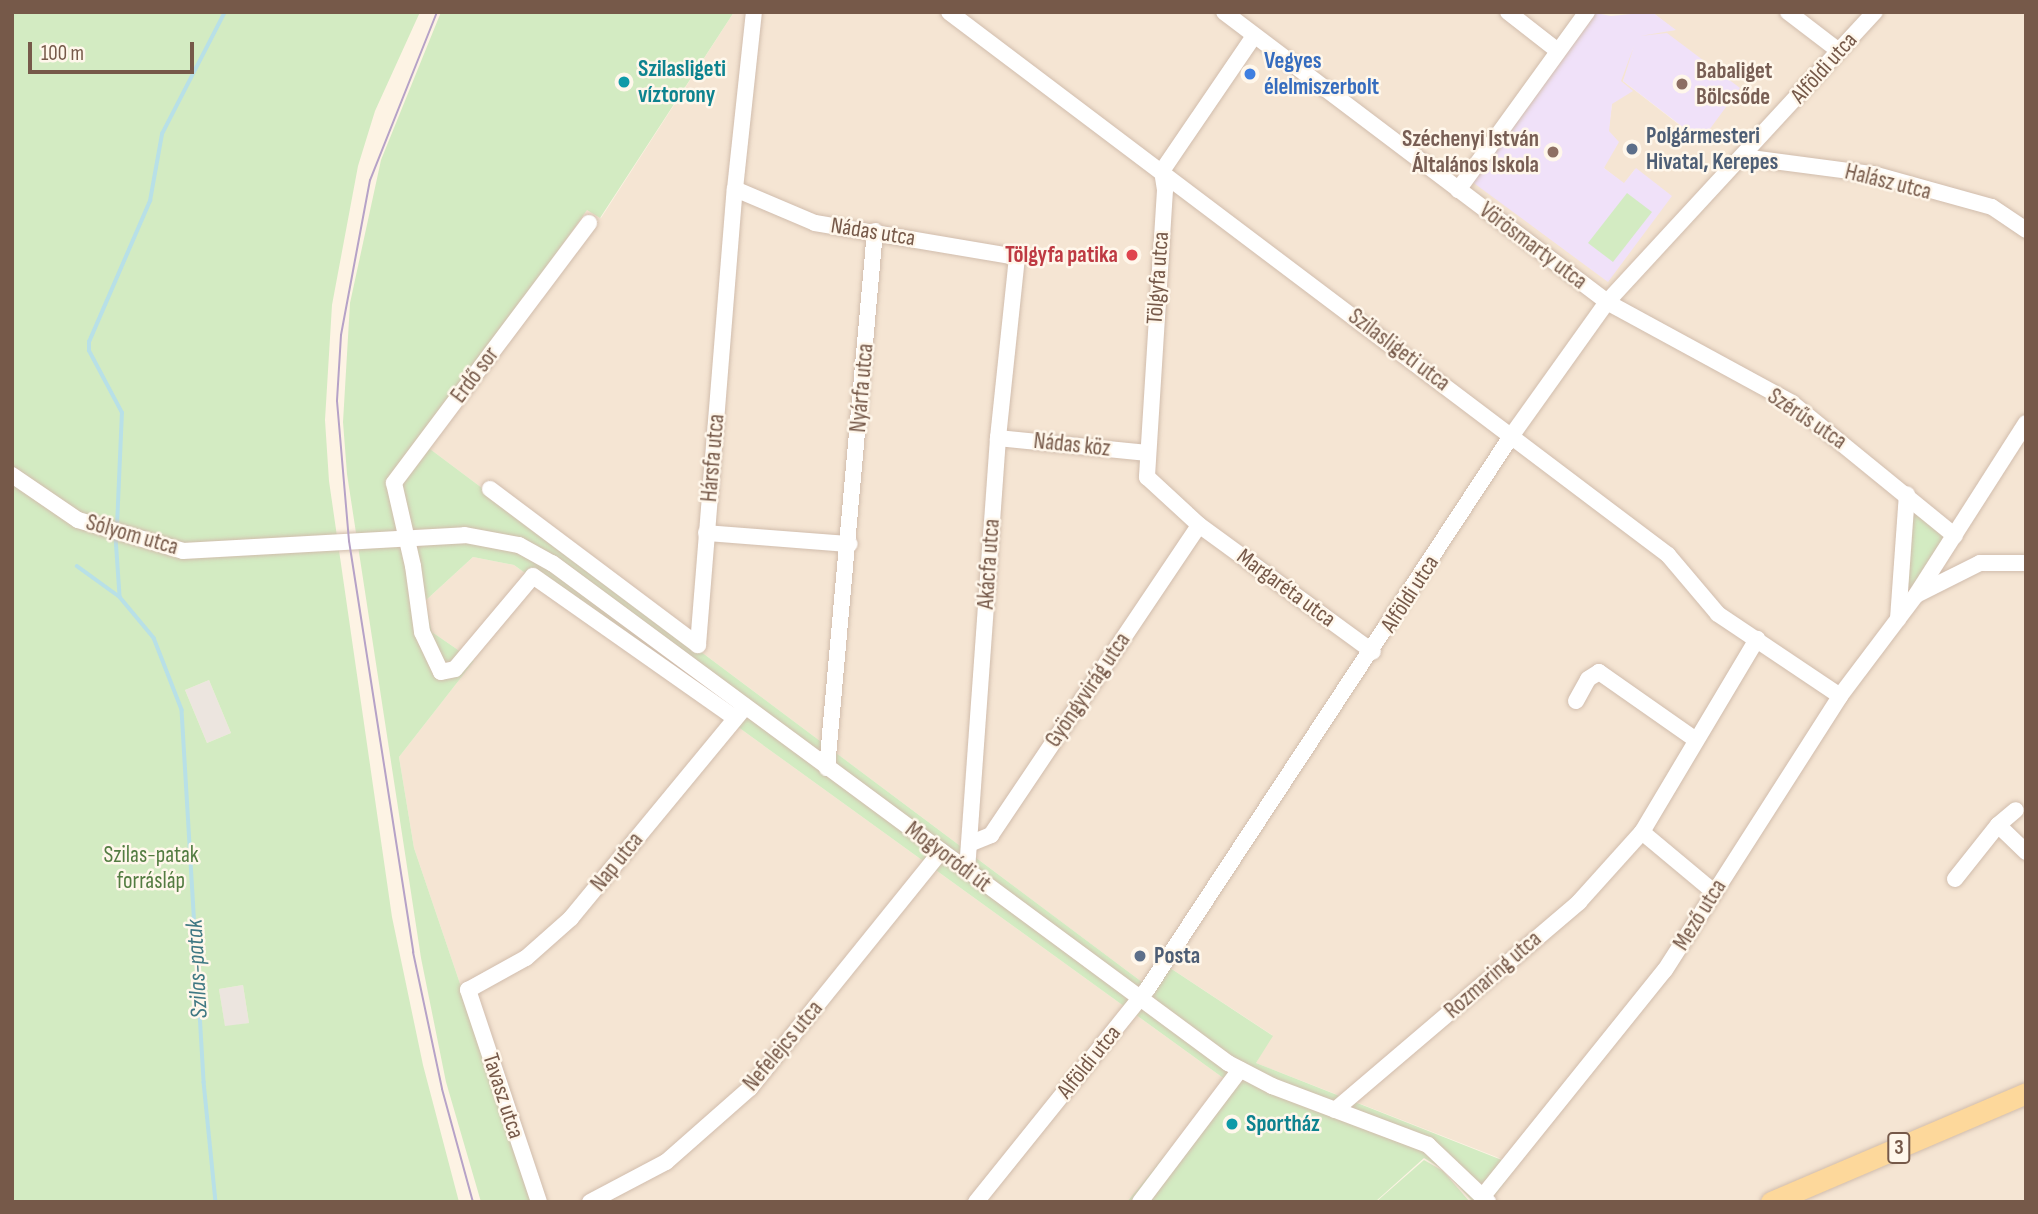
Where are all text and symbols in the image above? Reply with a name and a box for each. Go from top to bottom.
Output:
street label: Alföldi utca [1785,27,1863,109]
scale bar [32,28,198,72]
text: 100 m [41,41,84,66]
place label: Vegyes élelmiszerbolt [1264,47,1379,101]
place label: Szilasligeti víztorony [638,55,726,109]
place label: Babaliget Bölcsőde [1696,57,1772,111]
marker: Vegyes élelmiszerbolt [1242,66,1258,82]
marker: Szilasligeti víztorony [616,74,632,90]
marker: Babaliget Bölcsőde [1674,76,1690,92]
place label: Polgármesteri Hivatal, Kerepes [1646,122,1778,176]
place label: Széchenyi István Általános Iskola [1402,125,1539,179]
marker: Polgármesteri Hivatal, Kerepes [1624,141,1640,157]
marker: Széchenyi István Általános Iskola [1545,144,1561,160]
street label: Halász utca [1842,158,1934,206]
street label: Vörösmarty utca [1474,197,1592,295]
street label: Nádas utca [829,212,917,252]
street label: Tölgyfa utca [1141,231,1175,325]
place label: Tölgyfa patika [1005,241,1118,269]
marker: Tölgyfa patika [1124,247,1140,263]
street label: Szilasligeti utca [1343,303,1455,397]
street label: Erdő sor [445,342,505,408]
street label: Nyárfa utca [844,342,880,434]
street label: Szérűs utca [1762,383,1852,455]
street label: Hársfa utca [695,413,731,503]
street label: Nádas köz [1032,427,1112,463]
street label: Sólyom utca [83,509,181,561]
street label: Akácfa utca [972,518,1006,610]
street label: Margaréta utca [1231,543,1341,633]
street label: Alföldi utca [1375,550,1445,638]
street label: Gyöngyvirág utca [1040,627,1136,753]
street label: Mogyoródi út [900,816,996,898]
street label: Nap utca [585,827,649,897]
park label: Szilas-patak forrásláp [103,841,199,895]
street label: Mező utca [1668,875,1732,955]
water label: Szilas-patak [180,919,214,1019]
street label: Rozmaring utca [1439,925,1547,1025]
place label: Posta [1154,942,1200,970]
marker: Posta [1132,948,1148,964]
street label: Nefelejcs utca [737,995,829,1097]
street label: Alföldi utca [1051,1020,1127,1104]
street label: Tavasz utca [476,1050,530,1142]
place label: Sportház [1246,1110,1320,1138]
marker: Sportház [1224,1116,1240,1132]
road number: 3 [1887,1130,1911,1166]

